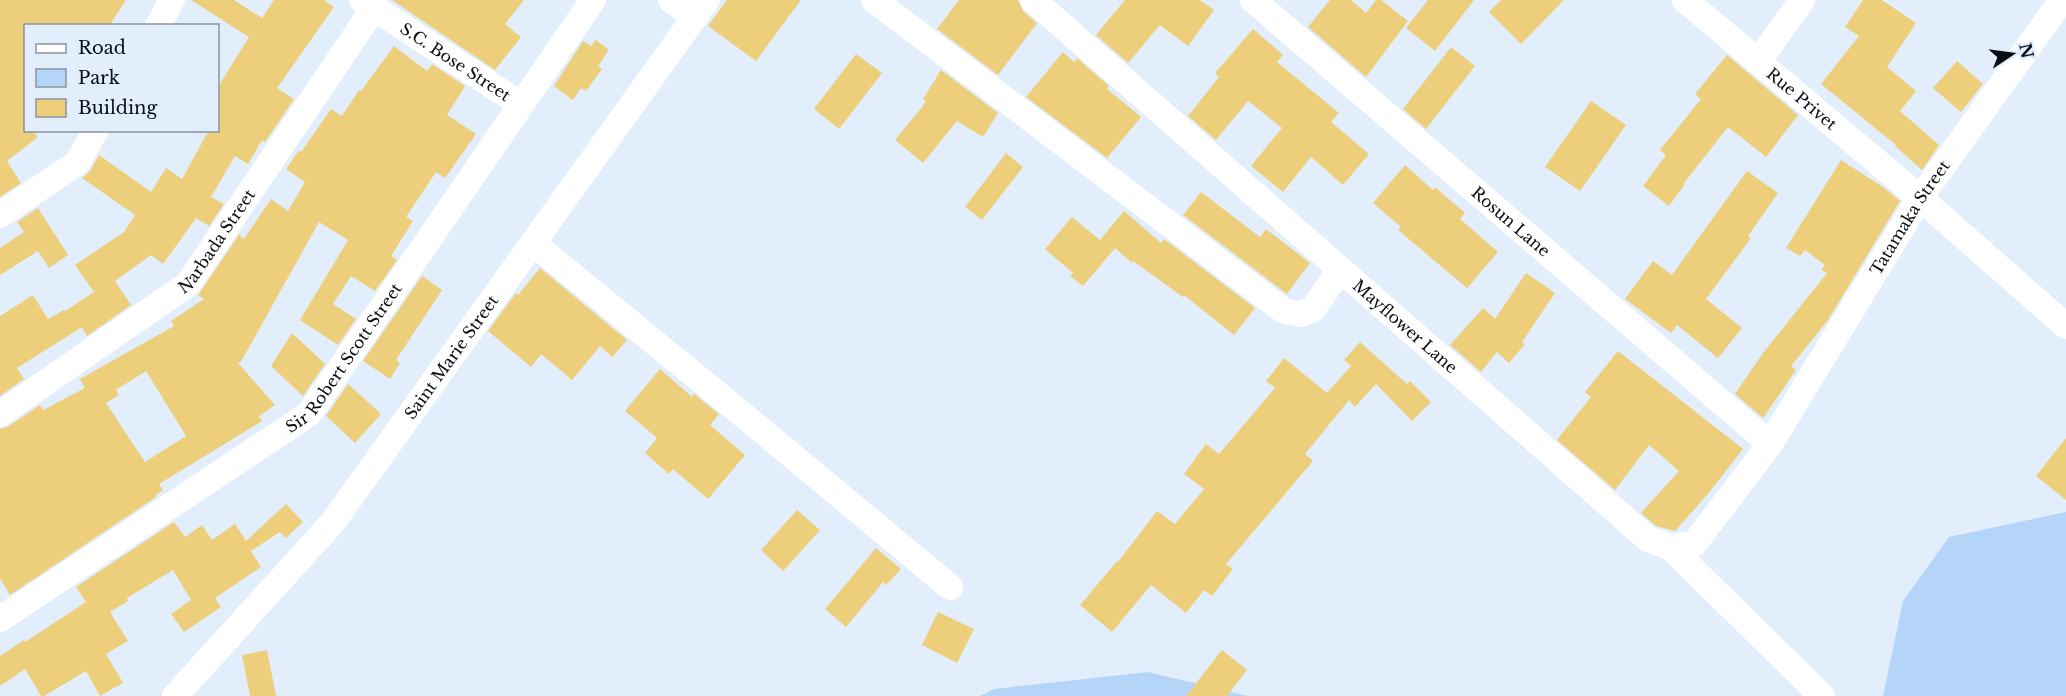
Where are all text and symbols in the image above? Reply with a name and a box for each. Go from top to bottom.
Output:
street label: S.C. Bose Street [397,18,514,105]
legend [24,24,219,132]
north arrow [1982,24,2042,84]
text: Road [78,37,126,59]
text: N [2015,41,2038,60]
street label: Rue Privet [1763,63,1841,134]
text: Park [78,67,120,89]
text: Building [78,97,157,119]
street label: Tatamaka Street [1865,156,1954,279]
street label: Rosun Lane [1468,182,1554,261]
street label: Narbada Street [174,185,259,298]
street label: Mayflower Lane [1349,275,1462,377]
street label: Sir Robert Scott Street [282,279,406,437]
street label: Saint Marie Street [400,291,502,423]

